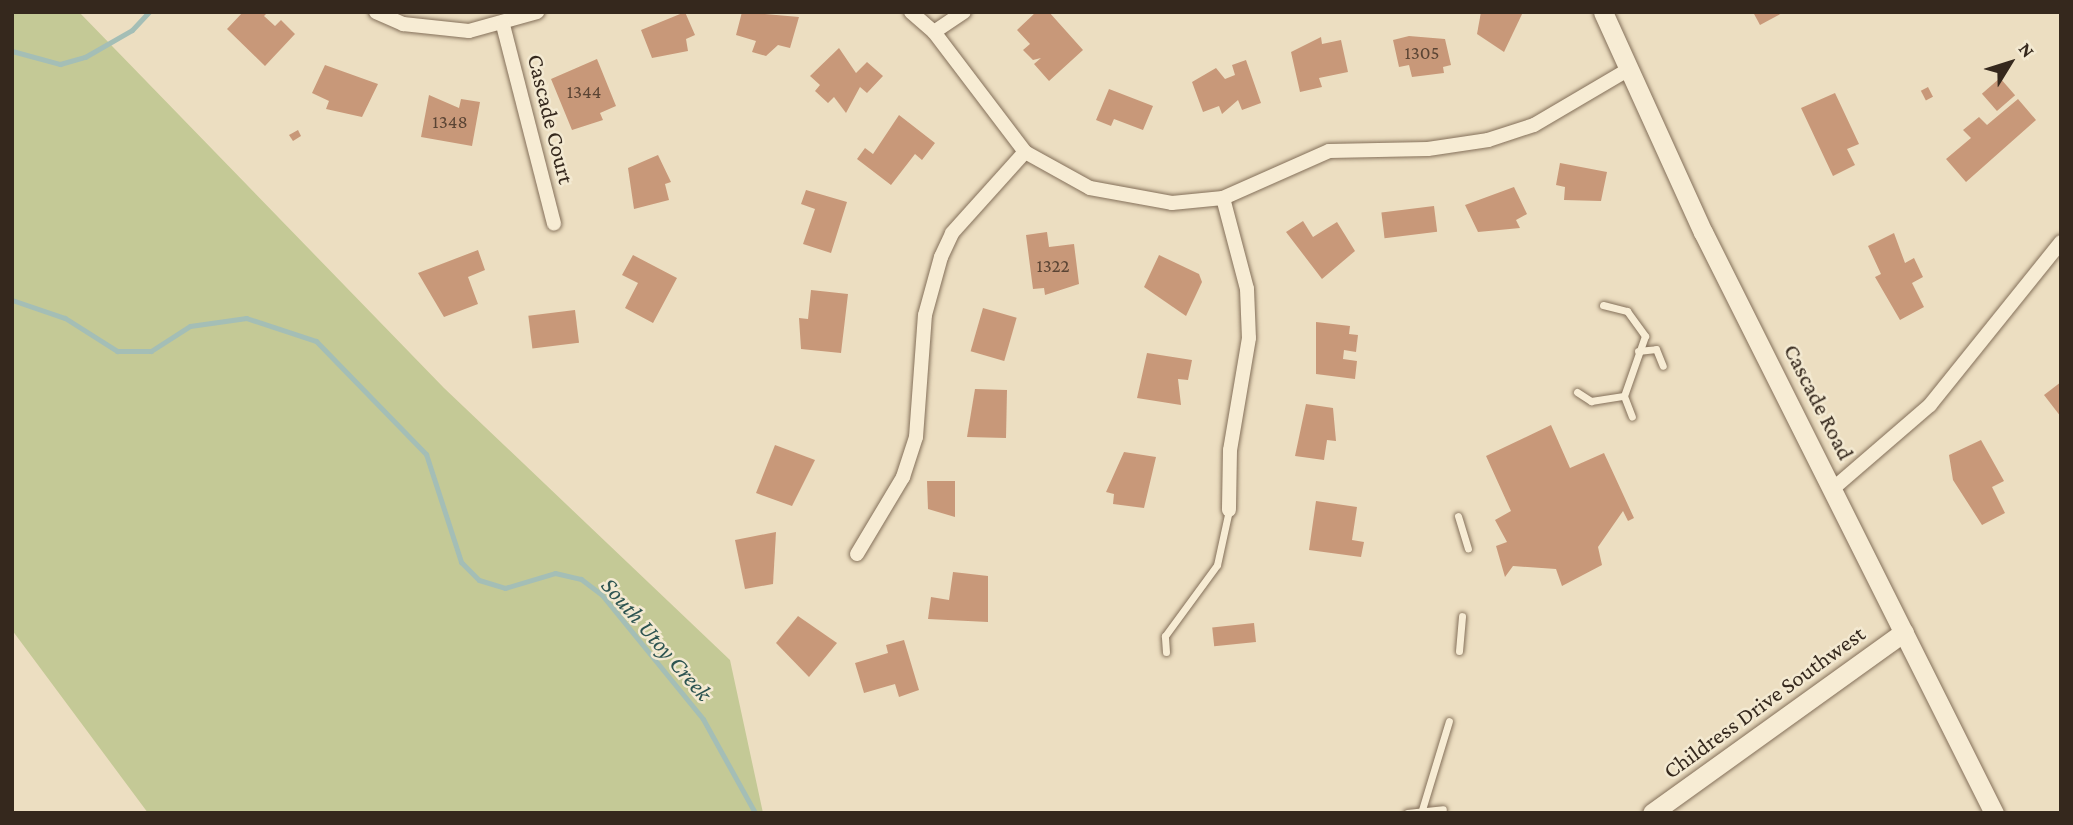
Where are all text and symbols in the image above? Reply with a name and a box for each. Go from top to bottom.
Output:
north arrow [1975,28,2045,98]
text: N [2015,38,2039,61]
house number: 1305 [1404,42,1440,64]
street label: Cascade Court [522,51,580,187]
house number: 1344 [567,81,601,103]
house number: 1348 [432,111,468,133]
house number: 1322 [1036,255,1070,277]
street label: Cascade Road [1778,339,1860,465]
water label: South Utoy Creek [595,571,719,707]
street label: Childress Drive Southwest [1658,620,1870,784]

